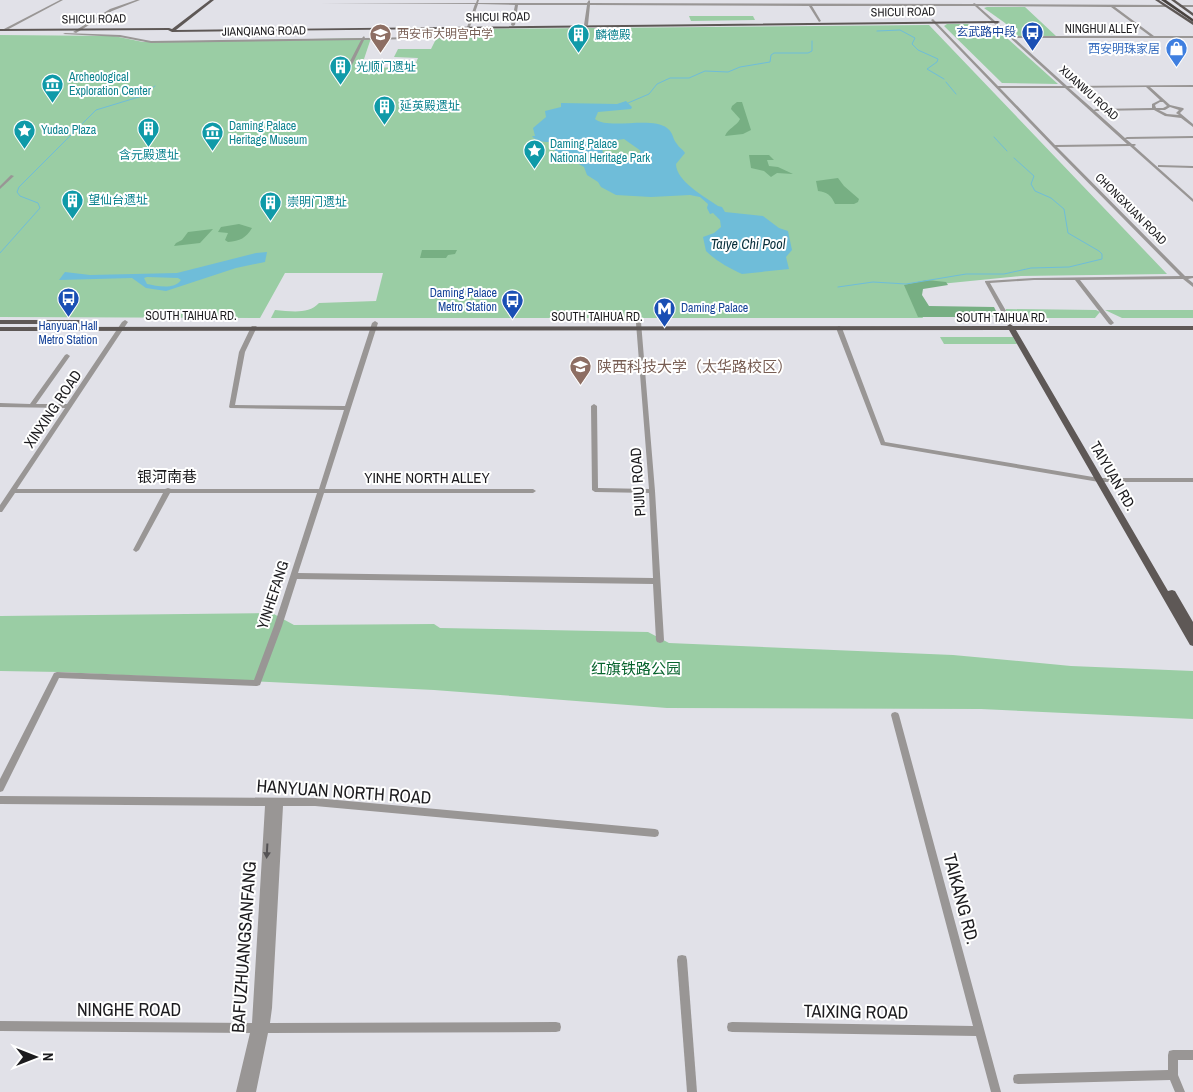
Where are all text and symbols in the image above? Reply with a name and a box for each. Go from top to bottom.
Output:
street label: SHICUI ROAD [871,3,935,21]
street label: SHICUI ROAD [466,8,530,26]
street label: SHICUI ROAD [62,10,126,28]
bus stop icon: 玄武路中段 [1020,20,1044,51]
street label: NINGHUI ALLEY [1065,21,1140,37]
street label: JIANQIANG ROAD [222,22,306,40]
school or university icon: 西安市大明宫中学 [369,22,393,53]
building icon: 麟德殿 [567,23,591,54]
place label: 玄武路中段 [956,24,1016,40]
place label: 西安市大明宫中学 [397,26,493,42]
place label: 麟德殿 [595,27,631,43]
shop icon: 西安明珠家居 [1164,37,1188,68]
place label: 西安明珠家居 [1088,41,1160,57]
building icon: 光顺门遗址 [328,55,352,86]
place label: 光顺门遗址 [356,59,416,75]
street label: XUANWU ROAD [1056,62,1122,124]
place label: Archeological Exploration Center [68,69,152,99]
museum icon: Archeological Exploration Center [41,72,65,103]
building icon: 延英殿遗址 [372,94,396,125]
place label: 延英殿遗址 [400,98,460,114]
building icon: 含元殿遗址 [137,116,161,147]
place icon: Yudao Plaza [13,118,37,149]
place label: Daming Palace Heritage Museum [229,118,307,148]
museum icon: Daming Palace Heritage Museum [201,121,225,152]
place label: Yudao Plaza [41,122,97,138]
place label: Daming Palace National Heritage Park [550,136,650,166]
place icon: Daming Palace National Heritage Park [522,139,546,170]
place label: 含元殿遗址 [119,147,179,163]
street label: CHONGXUAN ROAD [1092,170,1170,248]
building icon: 望仙台遗址 [60,188,84,219]
building icon: 崇明门遗址 [259,190,283,221]
place label: 望仙台遗址 [88,192,148,208]
place label: 崇明门遗址 [287,194,347,210]
water label: Taiye Chi Pool [711,235,786,253]
place label: Daming Palace Metro Station [430,285,497,315]
bus stop icon: Hanyuan Hall Metro Station [56,287,80,318]
bus stop icon: Daming Palace Metro Station [501,288,525,319]
metro station icon: Daming Palace [653,296,677,327]
place label: Daming Palace [681,300,748,316]
street label: SOUTH TAIHUA RD. [145,308,237,324]
street label: SOUTH TAIHUA RD. [551,309,643,325]
street label: SOUTH TAIHUA RD. [956,310,1048,326]
place label: Hanyuan Hall Metro Station [38,318,98,348]
school or university icon: 陕西科技大学（太华路校区） [569,355,593,386]
place label: 陕西科技大学（太华路校区） [597,356,792,377]
street label: XINXING ROAD [19,366,86,452]
street label: TAIYUAN RD. [1085,437,1142,514]
street label: PIJIU ROAD [625,447,650,517]
street label: 银河南巷 [137,466,197,487]
street label: YINHE NORTH ALLEY [364,467,491,488]
street label: YINHEFANG [252,558,293,632]
park label: 红旗铁路公园 [591,658,681,679]
street label: HANYUAN NORTH ROAD [256,773,432,810]
one-way arrow [263,843,271,859]
street label: TAIKANG RD. [937,851,986,947]
street label: BAFUZHUANGSANFANG [225,860,262,1034]
street label: NINGHE ROAD [77,997,181,1022]
street label: TAIXING ROAD [803,998,909,1025]
north arrow [10,1032,60,1082]
text: N [39,1053,57,1061]

